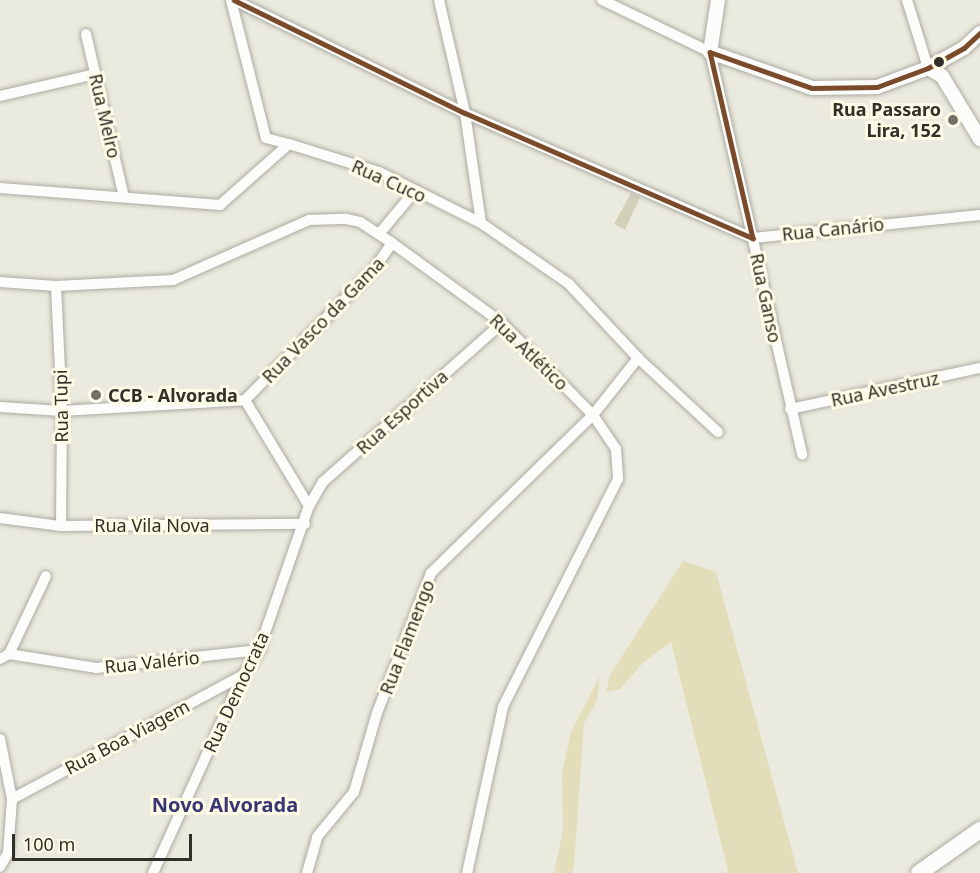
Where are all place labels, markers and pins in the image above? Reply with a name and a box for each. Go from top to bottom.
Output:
unlabelled marker [933,56,945,68]
place label: Rua Passaro Lira, 152 [832,99,941,142]
marker: Rua Passaro Lira, 152 [946,113,960,127]
place label: CCB - Alvorada [108,384,238,406]
marker: CCB - Alvorada [89,388,103,402]

